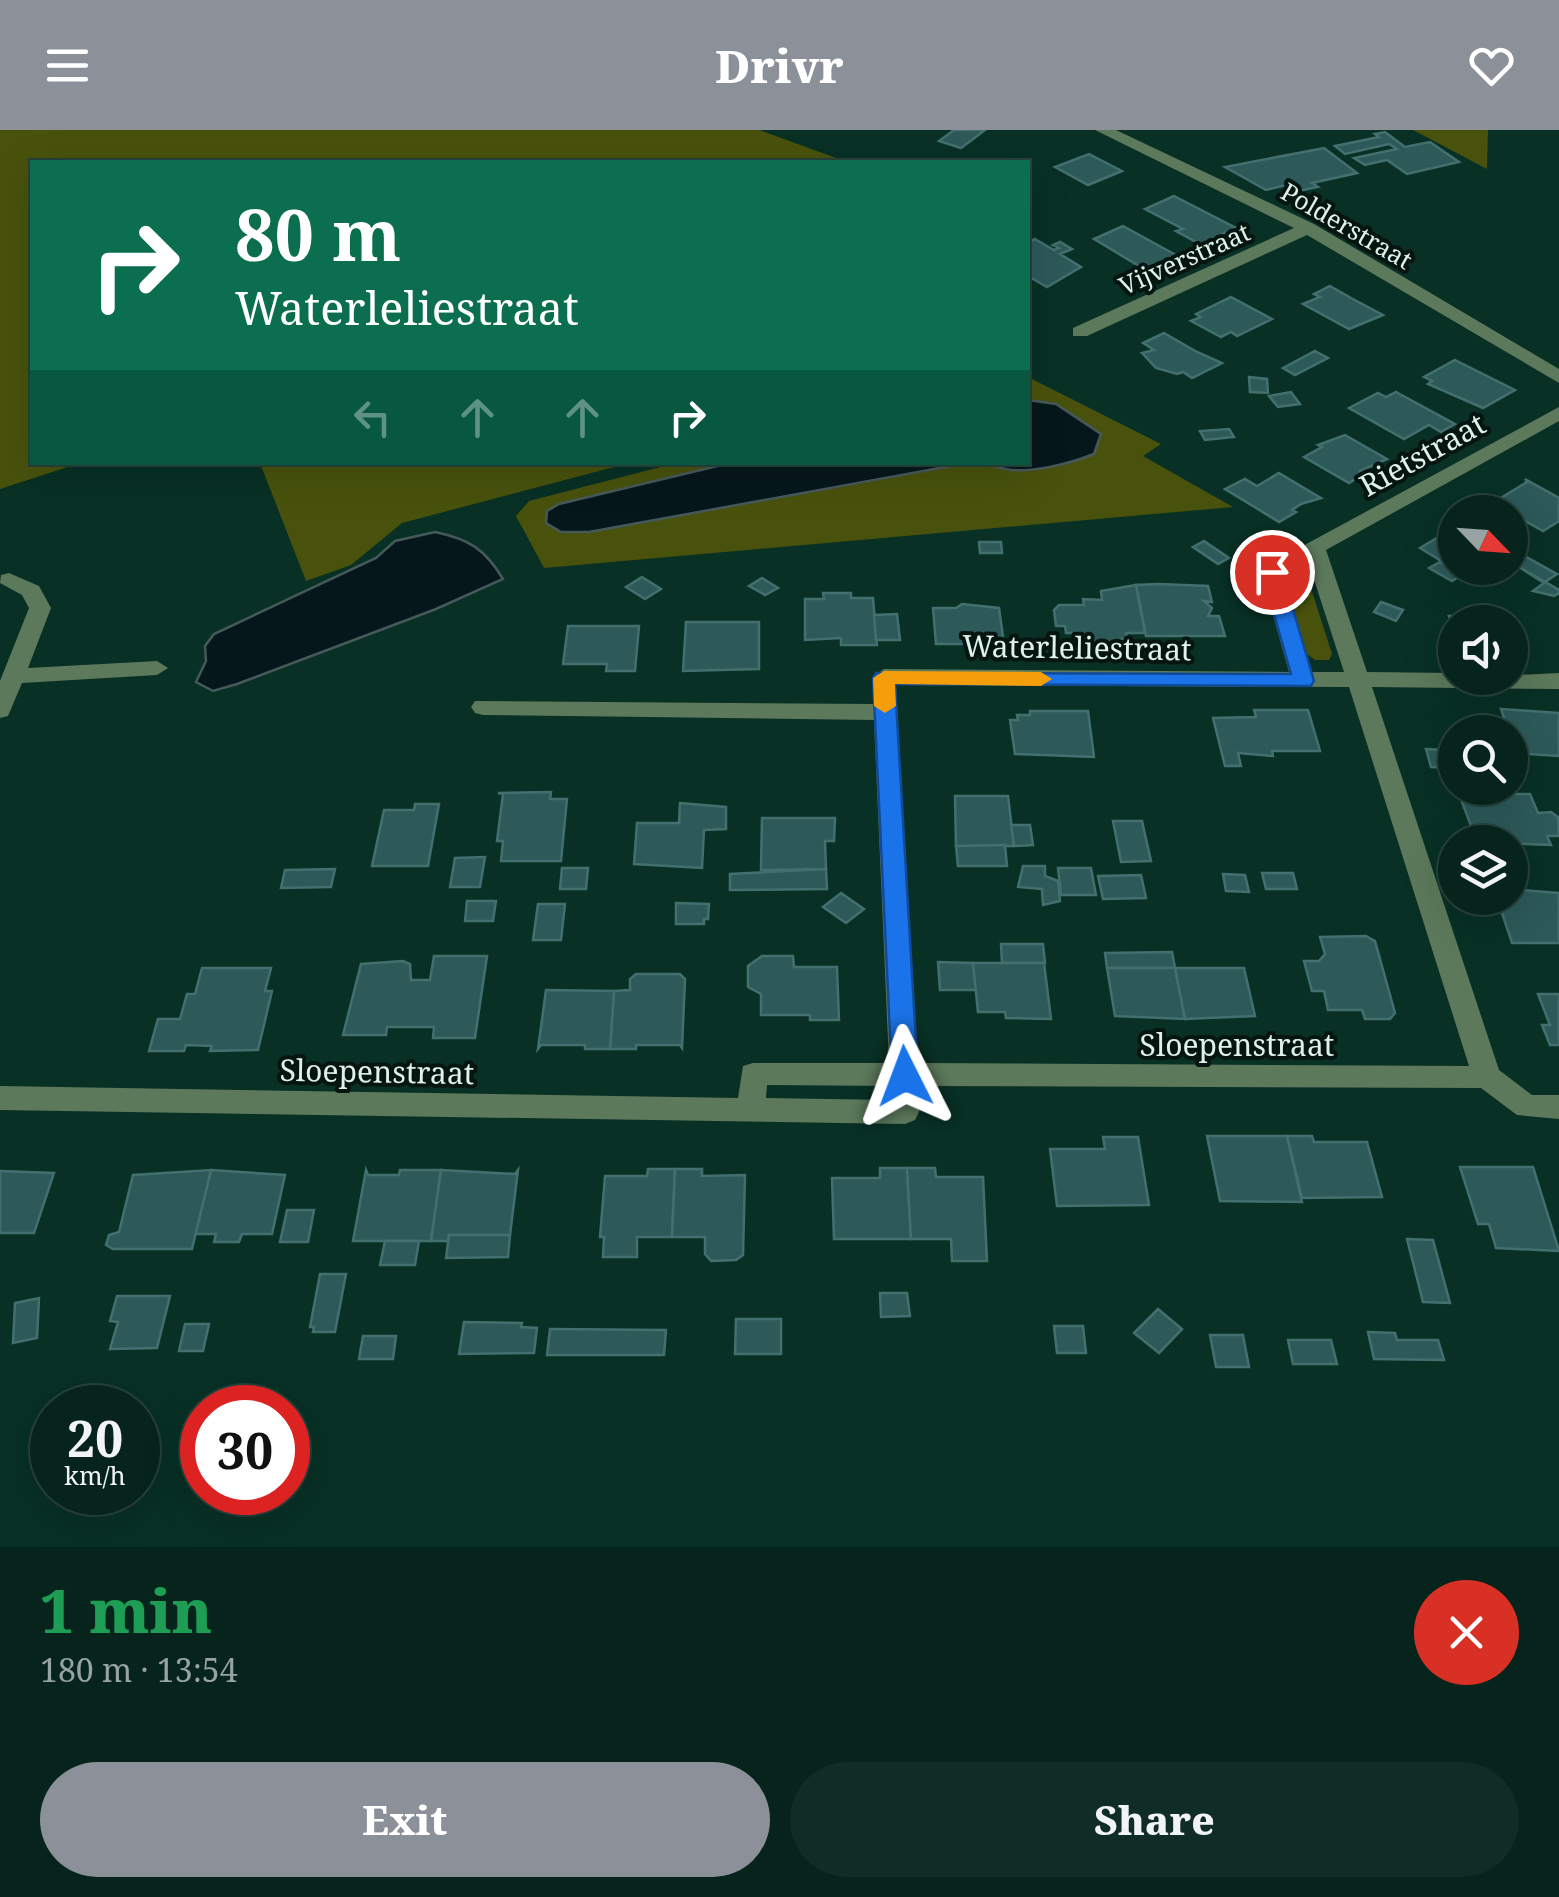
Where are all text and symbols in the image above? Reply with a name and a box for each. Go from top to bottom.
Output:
text: Drivr [715,35,844,96]
icon: menu [40,38,95,93]
icon: heart [1464,38,1519,93]
street label: Polderstraat [1275,174,1419,276]
text: 80 m [235,186,401,282]
icon: right [70,200,200,330]
street label: Vijverstraat [1113,214,1255,302]
text: Waterleliestraat [235,277,579,338]
icon: left [345,390,400,445]
icon: ahead [450,390,505,445]
icon: ahead [555,390,610,445]
icon: right [660,390,715,445]
street label: Rietstraat [1352,403,1492,505]
north arrow [1438,495,1528,585]
map controls [1438,495,1528,915]
pin [1230,530,1315,615]
icon: arrive [1245,545,1300,600]
button: sound [1438,605,1528,695]
street label: Waterleliestraat [962,625,1192,669]
button: search [1438,715,1528,805]
button: layers [1438,825,1528,915]
position arrow [853,1024,957,1128]
street label: Sloepenstraat [1140,1024,1334,1065]
street label: Sloepenstraat [279,1049,475,1093]
speed limit sign: 30 [180,1385,310,1515]
text: 20 [67,1404,123,1472]
text: km/h [64,1458,126,1492]
text: 1 min [40,1569,212,1651]
button: close [1414,1580,1519,1685]
text: 180 m · 13:54 [40,1648,238,1691]
button: Exit [40,1762,770,1877]
button: Share [790,1762,1519,1877]

